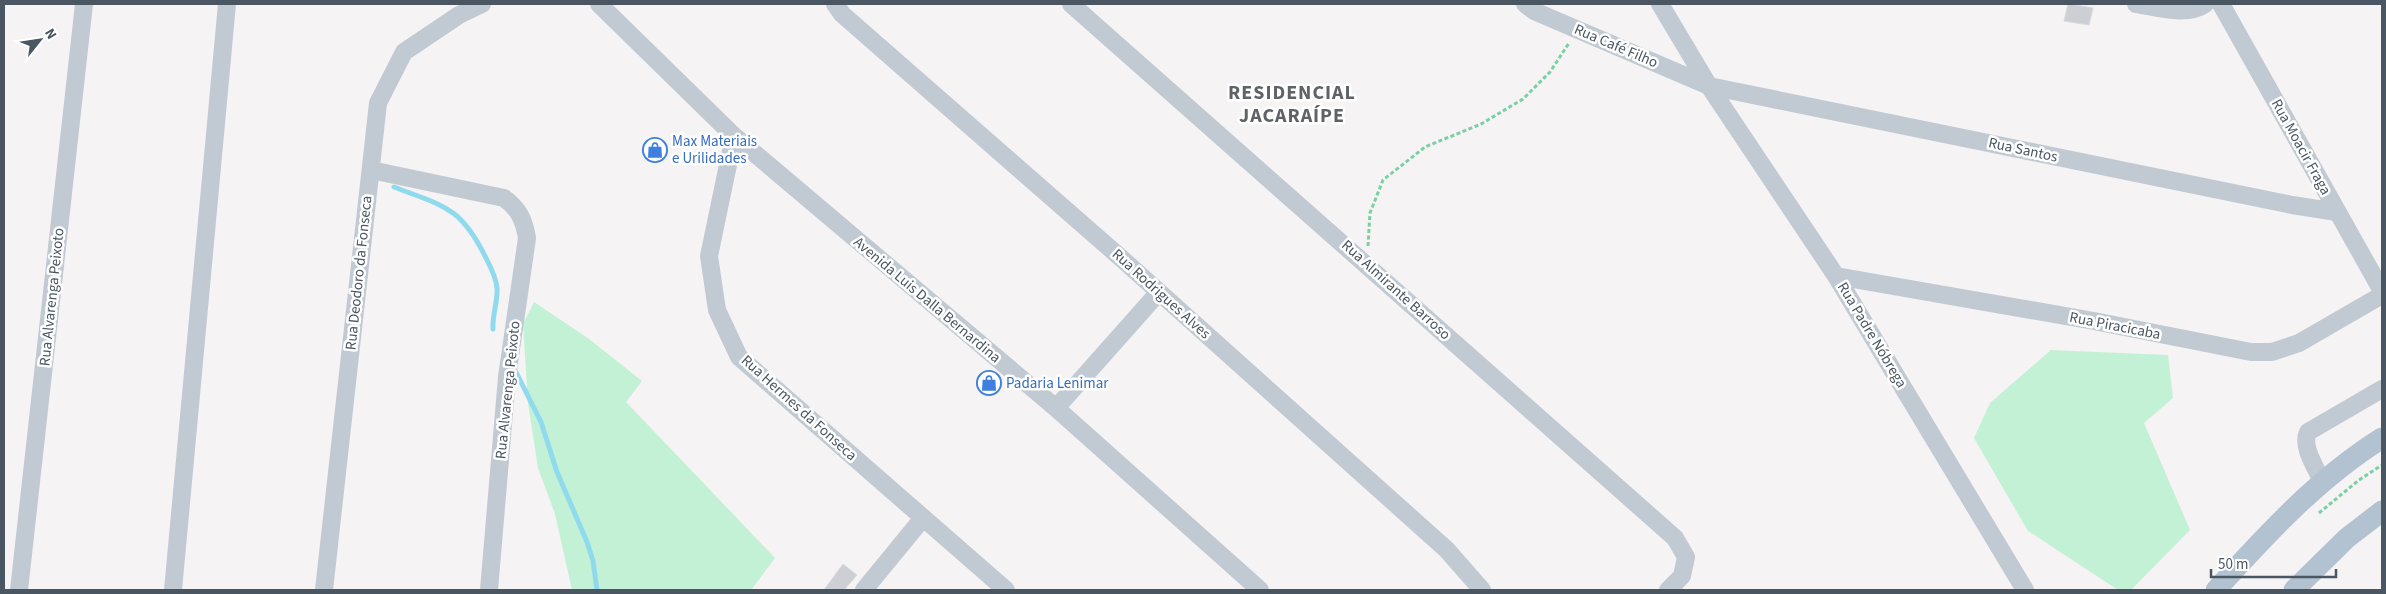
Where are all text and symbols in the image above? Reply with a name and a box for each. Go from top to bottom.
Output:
north arrow [15,15,65,65]
street label: Rua Café Filho [1571,19,1661,73]
text: N [39,25,61,43]
district label: RESIDENCIAL JACARAÍPE [1228,79,1356,130]
street label: Rua Moacir Fraga [2266,95,2336,199]
place label: Max Materiais e Urilidades [672,131,757,169]
street label: Rua Santos [1986,132,2060,168]
shop icon: Max Materiais e Urilidades [642,137,668,163]
street label: Rua Deodoro da Fonseca [340,195,378,351]
street label: Rua Alvarenga Peixoto [34,227,70,367]
street label: Avenida Luis Dalla Bernardina [849,232,1005,368]
street label: Rua Almirante Barroso [1337,235,1455,345]
street label: Rua Rodrigues Alves [1107,244,1215,344]
street label: Rua Padre Nóbrega [1832,278,1912,392]
street label: Rua Piracicaba [2068,307,2162,345]
street label: Rua Alvarenga Peixoto [490,320,526,460]
street label: Rua Hermes da Fonseca [737,350,861,466]
shop icon: Padaria Lenimar [976,370,1002,396]
place label: Padaria Lenimar [1006,373,1109,394]
scale bar [2211,546,2336,578]
text: 50 m [2218,554,2248,575]

